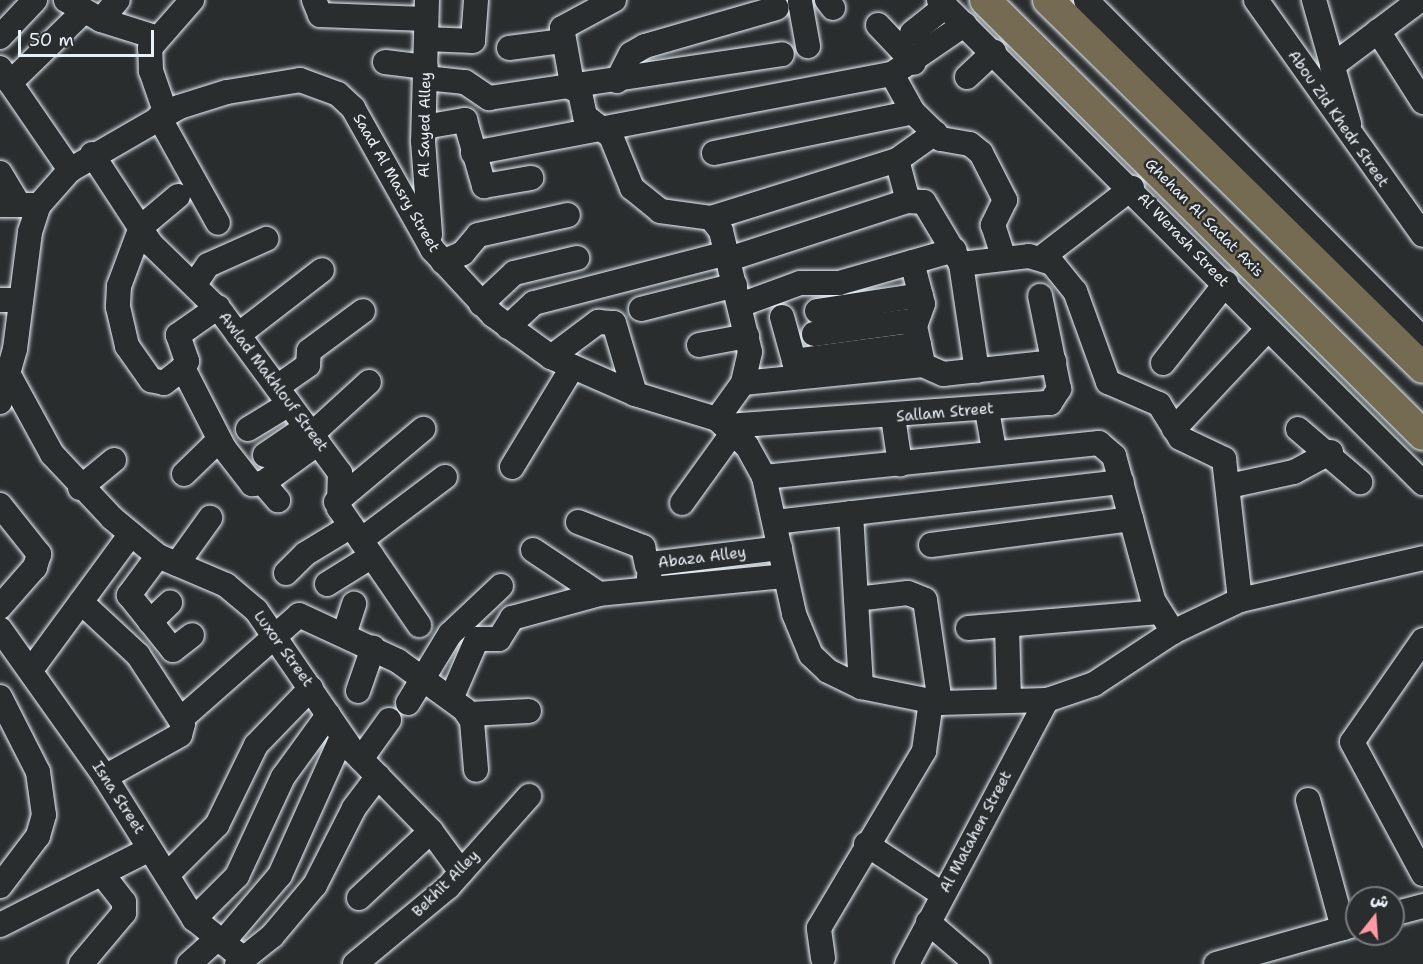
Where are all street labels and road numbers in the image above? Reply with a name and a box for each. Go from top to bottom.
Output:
street label: Abou Zid Khedr Street [1284,47,1392,191]
street label: Al Sayed Alley [415,72,435,178]
street label: Saad Al Masry Street [349,110,443,256]
street label: Ghehan Al Sadat Axis [1141,155,1267,281]
street label: Al Werash Street [1134,189,1232,291]
street label: Awlad Makhlouf Street [215,309,331,455]
street label: Sallam Street [895,400,995,426]
street label: Abaza Alley [657,544,747,572]
street label: Luxor Street [249,608,317,690]
street label: Isna Street [88,758,148,838]
street label: Al Matahen Street [936,768,1016,896]
street label: Bekhit Alley [409,847,483,921]

